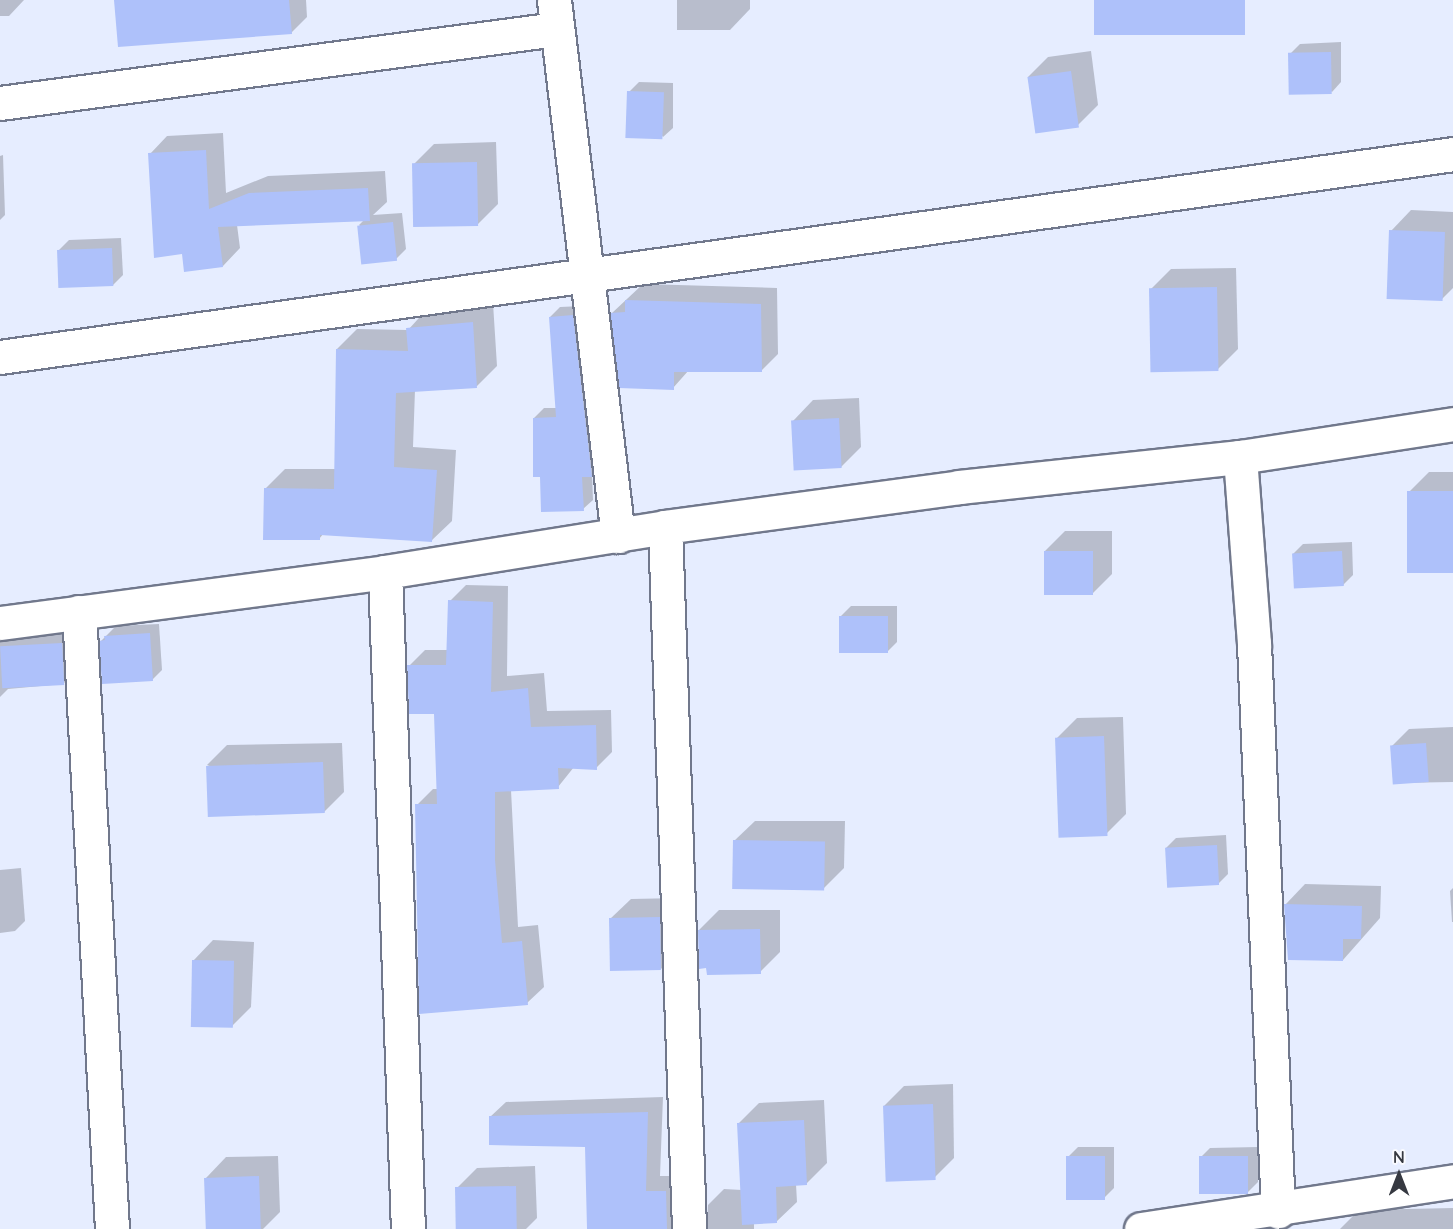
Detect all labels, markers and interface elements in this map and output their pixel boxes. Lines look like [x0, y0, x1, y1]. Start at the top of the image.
north arrow [1369, 1145, 1429, 1205]
text: N [1393, 1147, 1405, 1167]

